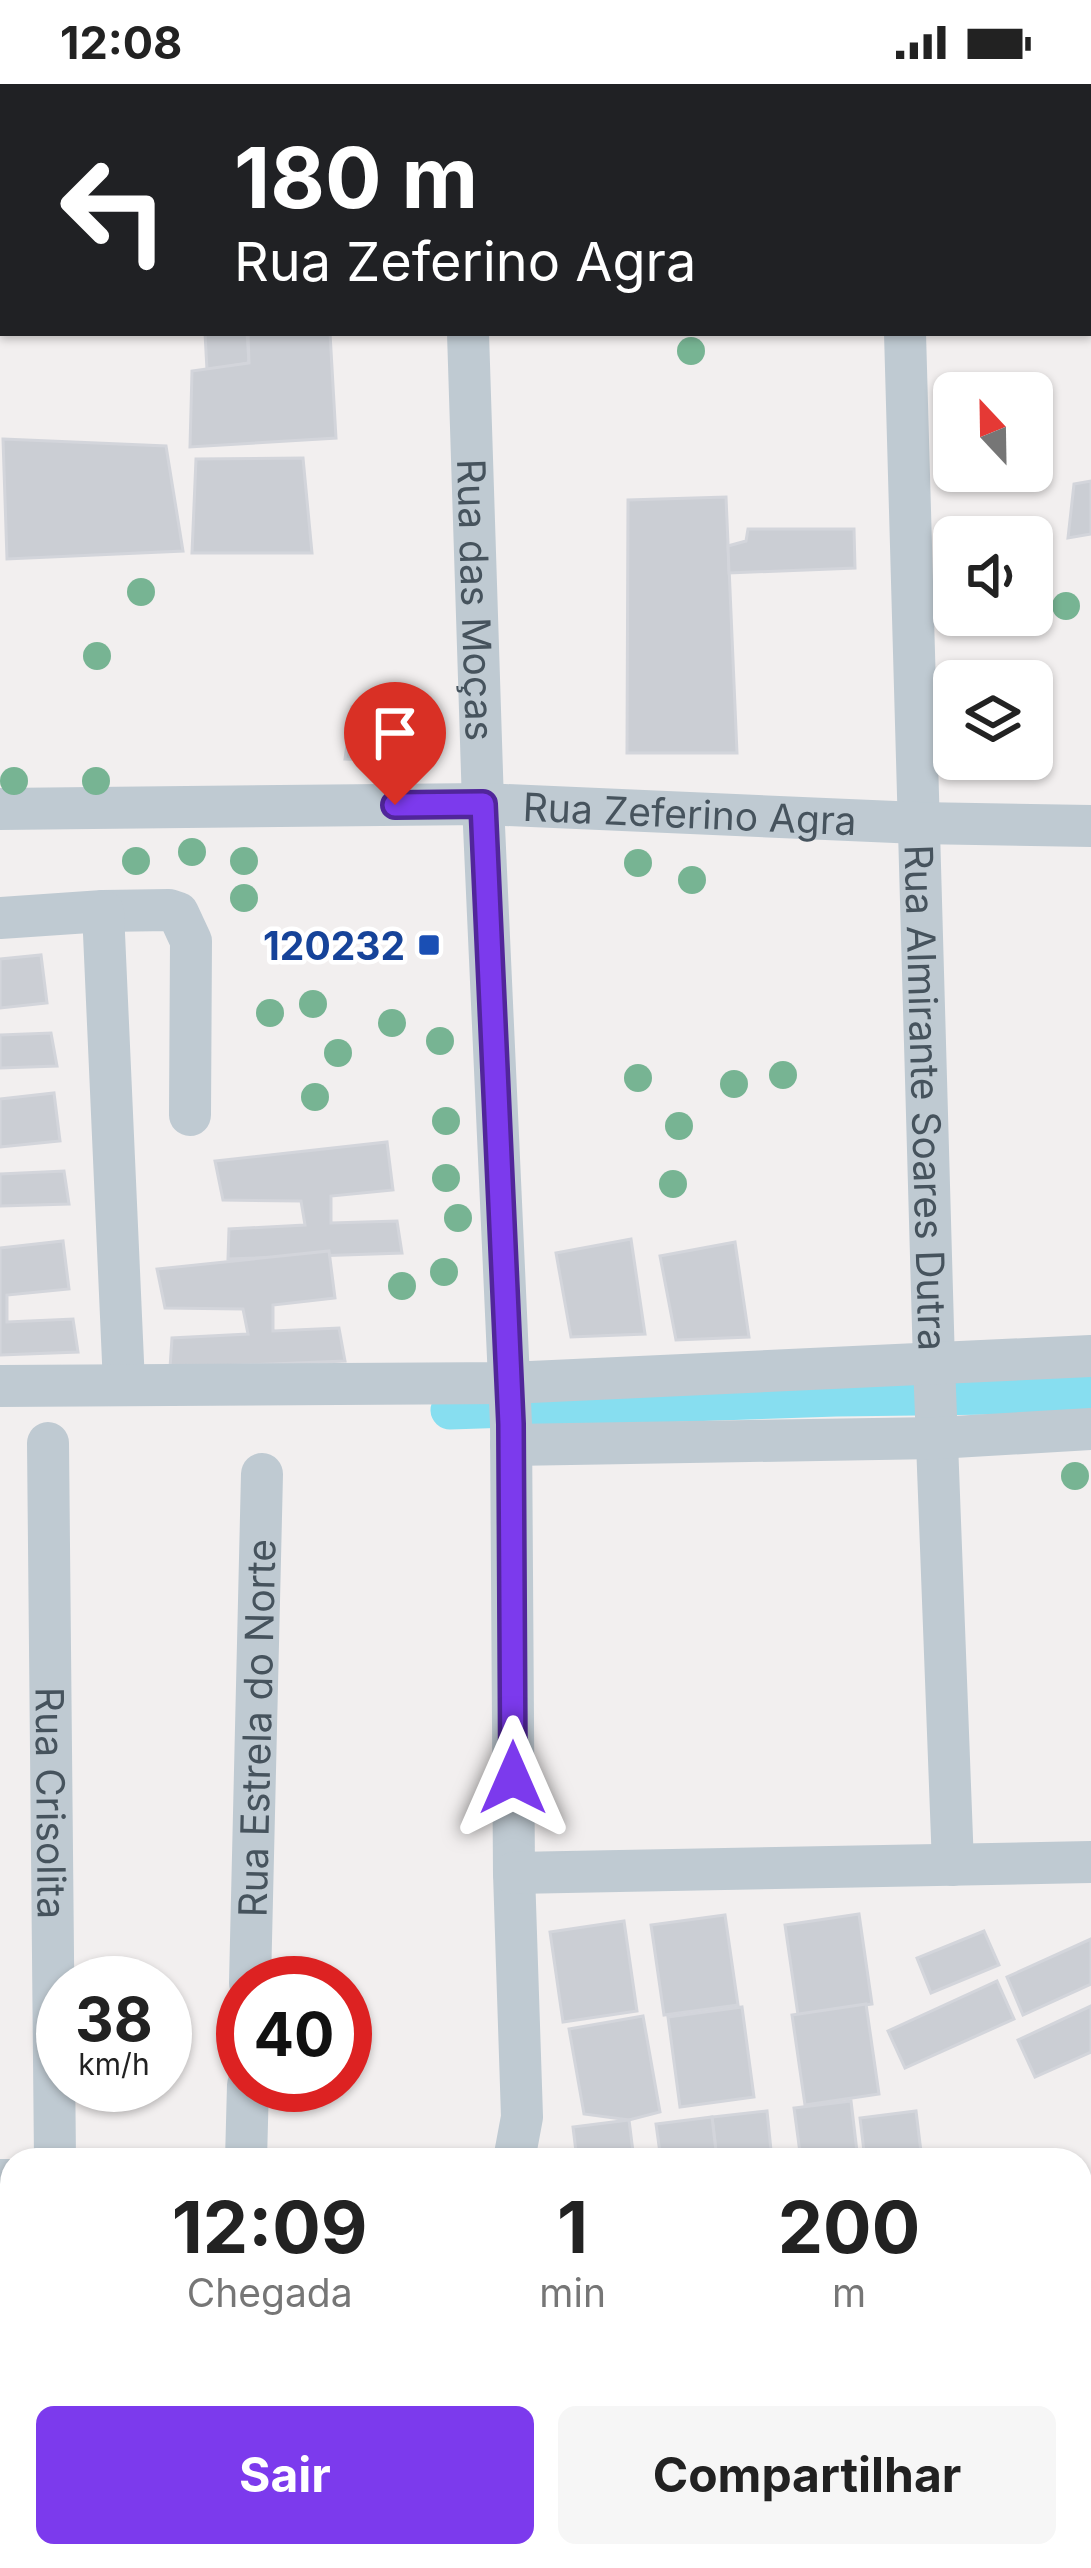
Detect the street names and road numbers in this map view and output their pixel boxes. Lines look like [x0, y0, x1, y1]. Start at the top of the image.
street label: Rua das Moças [449, 458, 504, 742]
street label: Rua Zeferino Agra [522, 782, 858, 844]
street label: Rua Almirante Soares Dutra [896, 844, 957, 1351]
street label: Rua Estrela do Norte [228, 1538, 284, 1918]
street label: Rua Crisolita [27, 1687, 76, 1919]

